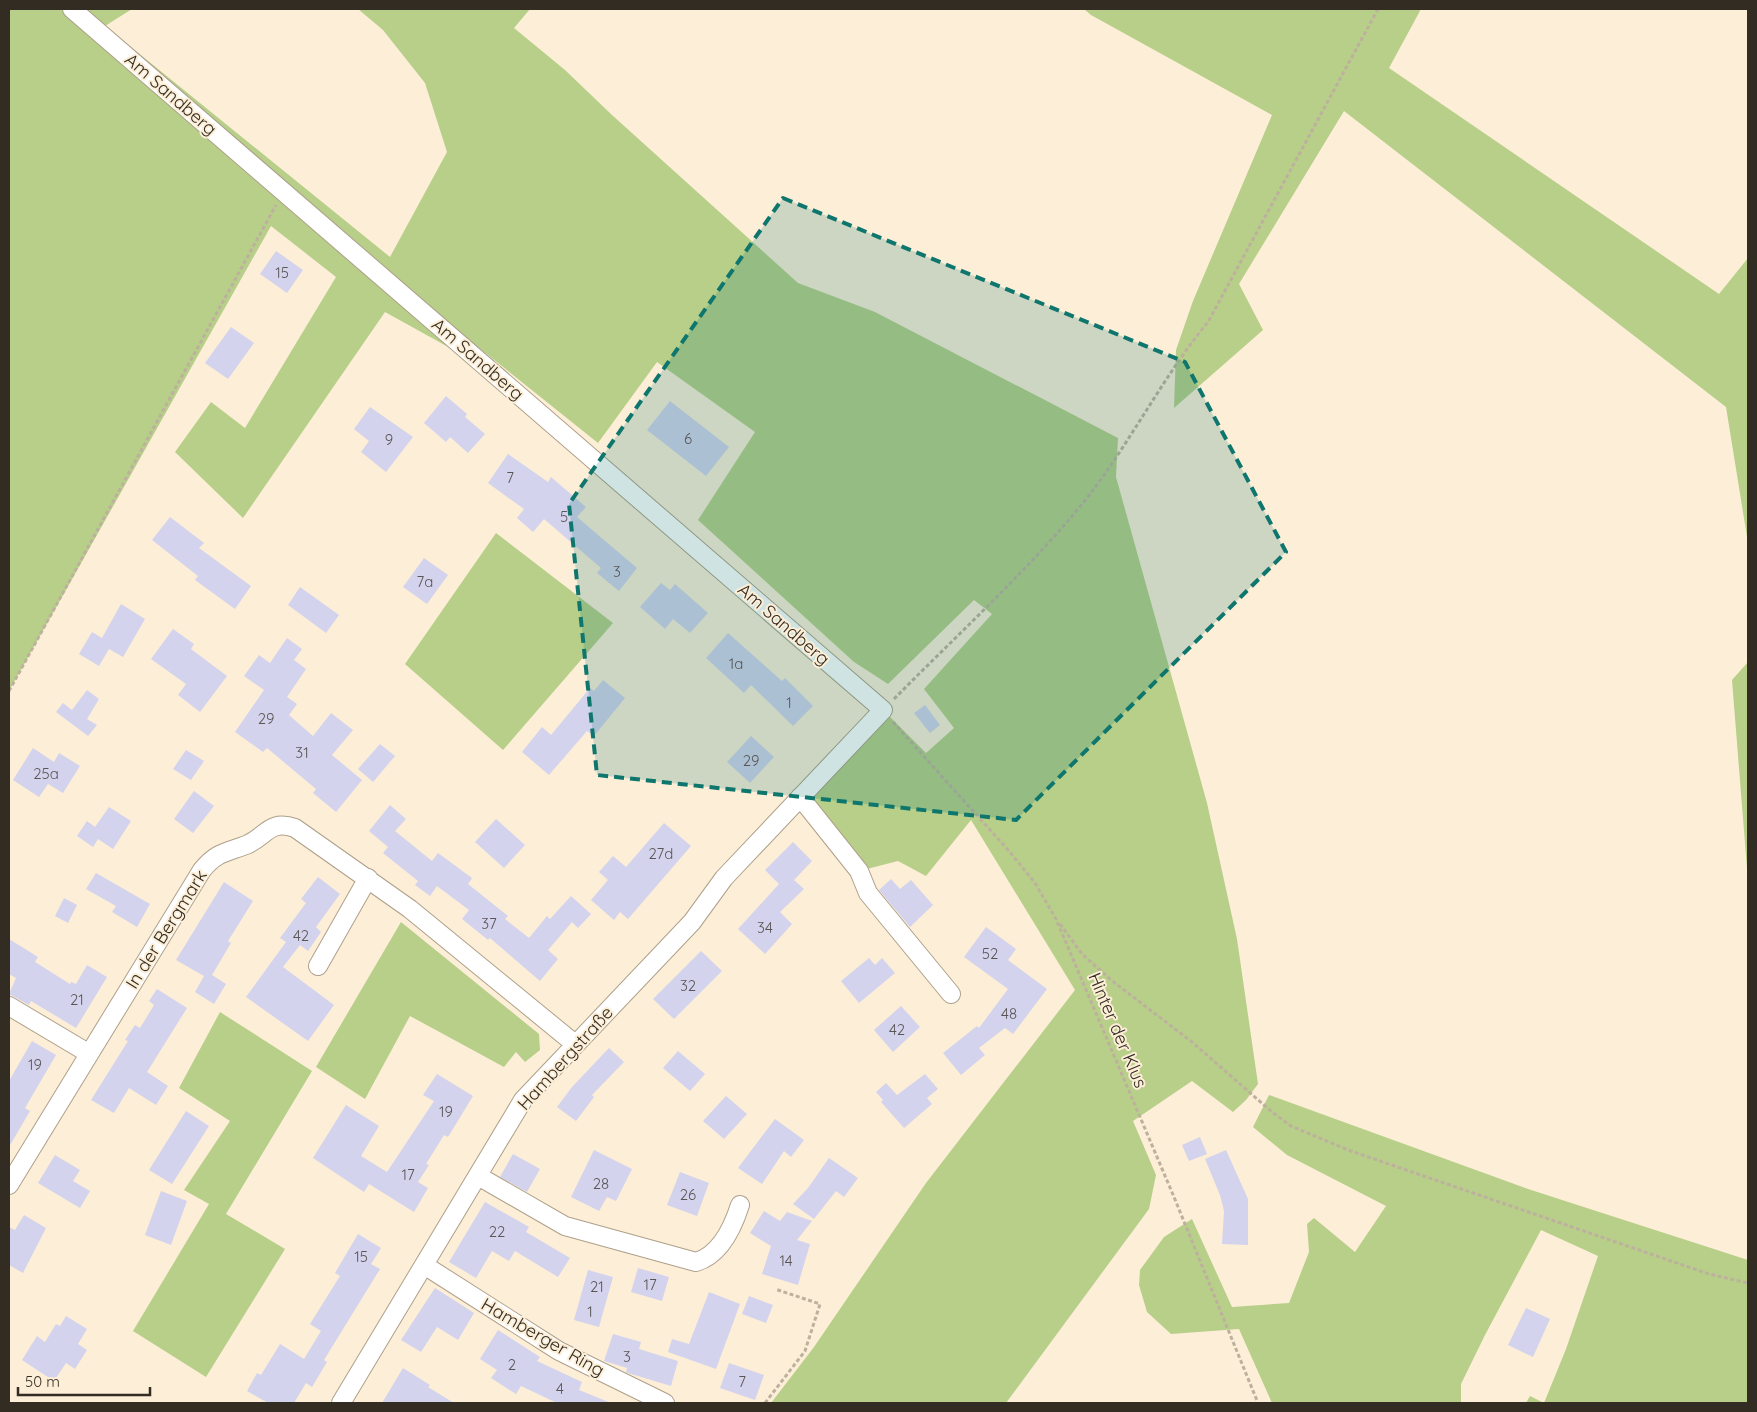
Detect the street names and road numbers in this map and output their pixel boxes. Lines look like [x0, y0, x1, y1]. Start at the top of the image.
street label: Am Sandberg [120, 48, 222, 140]
street label: Am Sandberg [427, 313, 529, 405]
street label: Am Sandberg [733, 578, 835, 670]
street label: In der Bergmark [120, 865, 212, 993]
street label: Hinter der Klus [1083, 969, 1153, 1091]
street label: Hambergstraße [512, 1001, 618, 1115]
street label: Hamberger Ring [477, 1292, 609, 1382]

